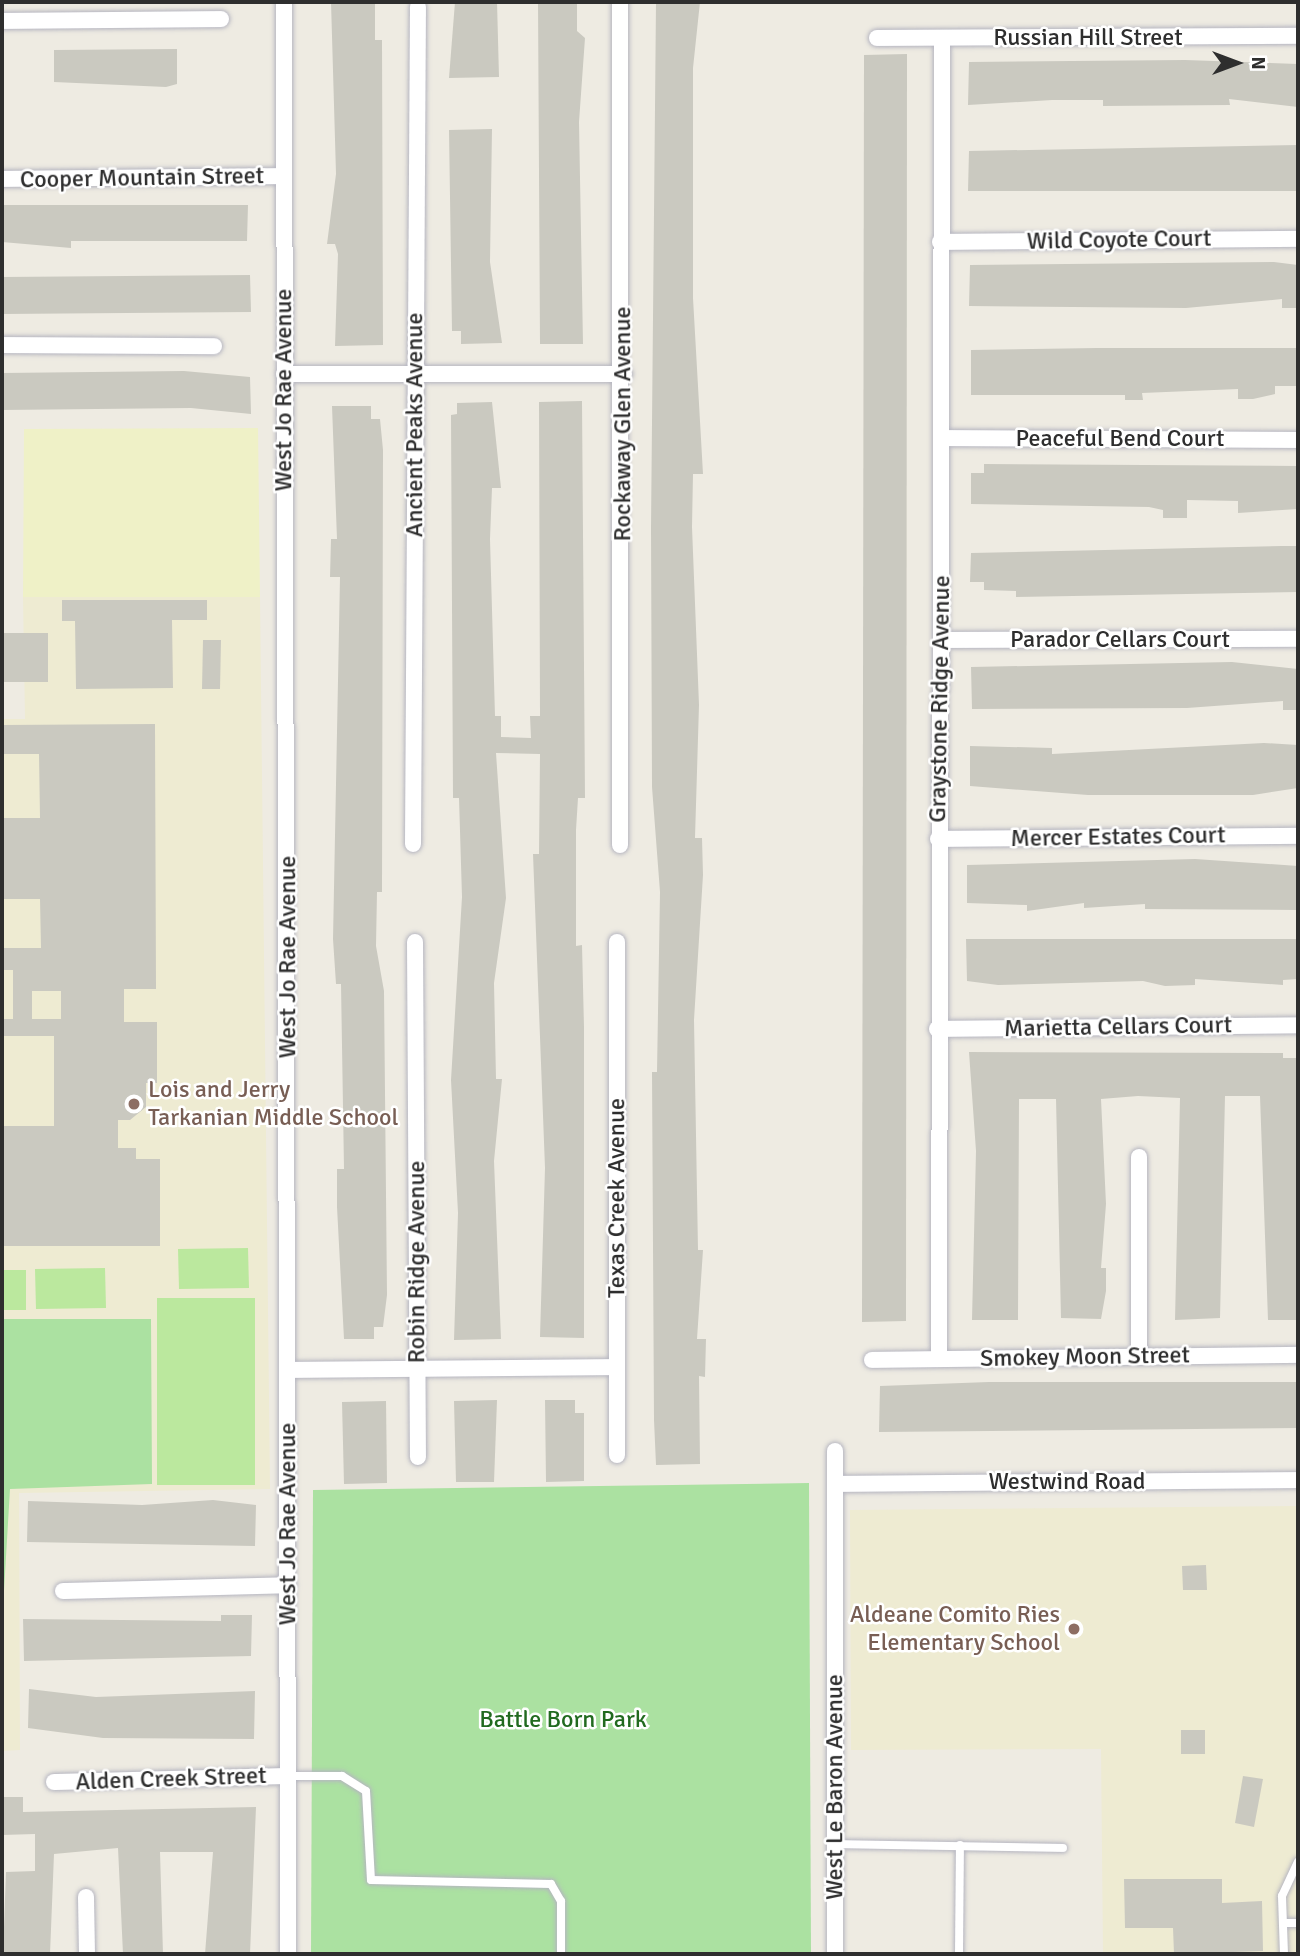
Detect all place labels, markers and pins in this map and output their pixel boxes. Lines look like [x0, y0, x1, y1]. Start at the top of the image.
place label: Lois and Jerry Tarkanian Middle School [148, 1076, 399, 1132]
marker: Lois and Jerry Tarkanian Middle School [126, 1096, 142, 1112]
place label: Aldeane Comito Ries Elementary School [850, 1601, 1060, 1657]
marker: Aldeane Comito Ries Elementary School [1066, 1621, 1082, 1637]

